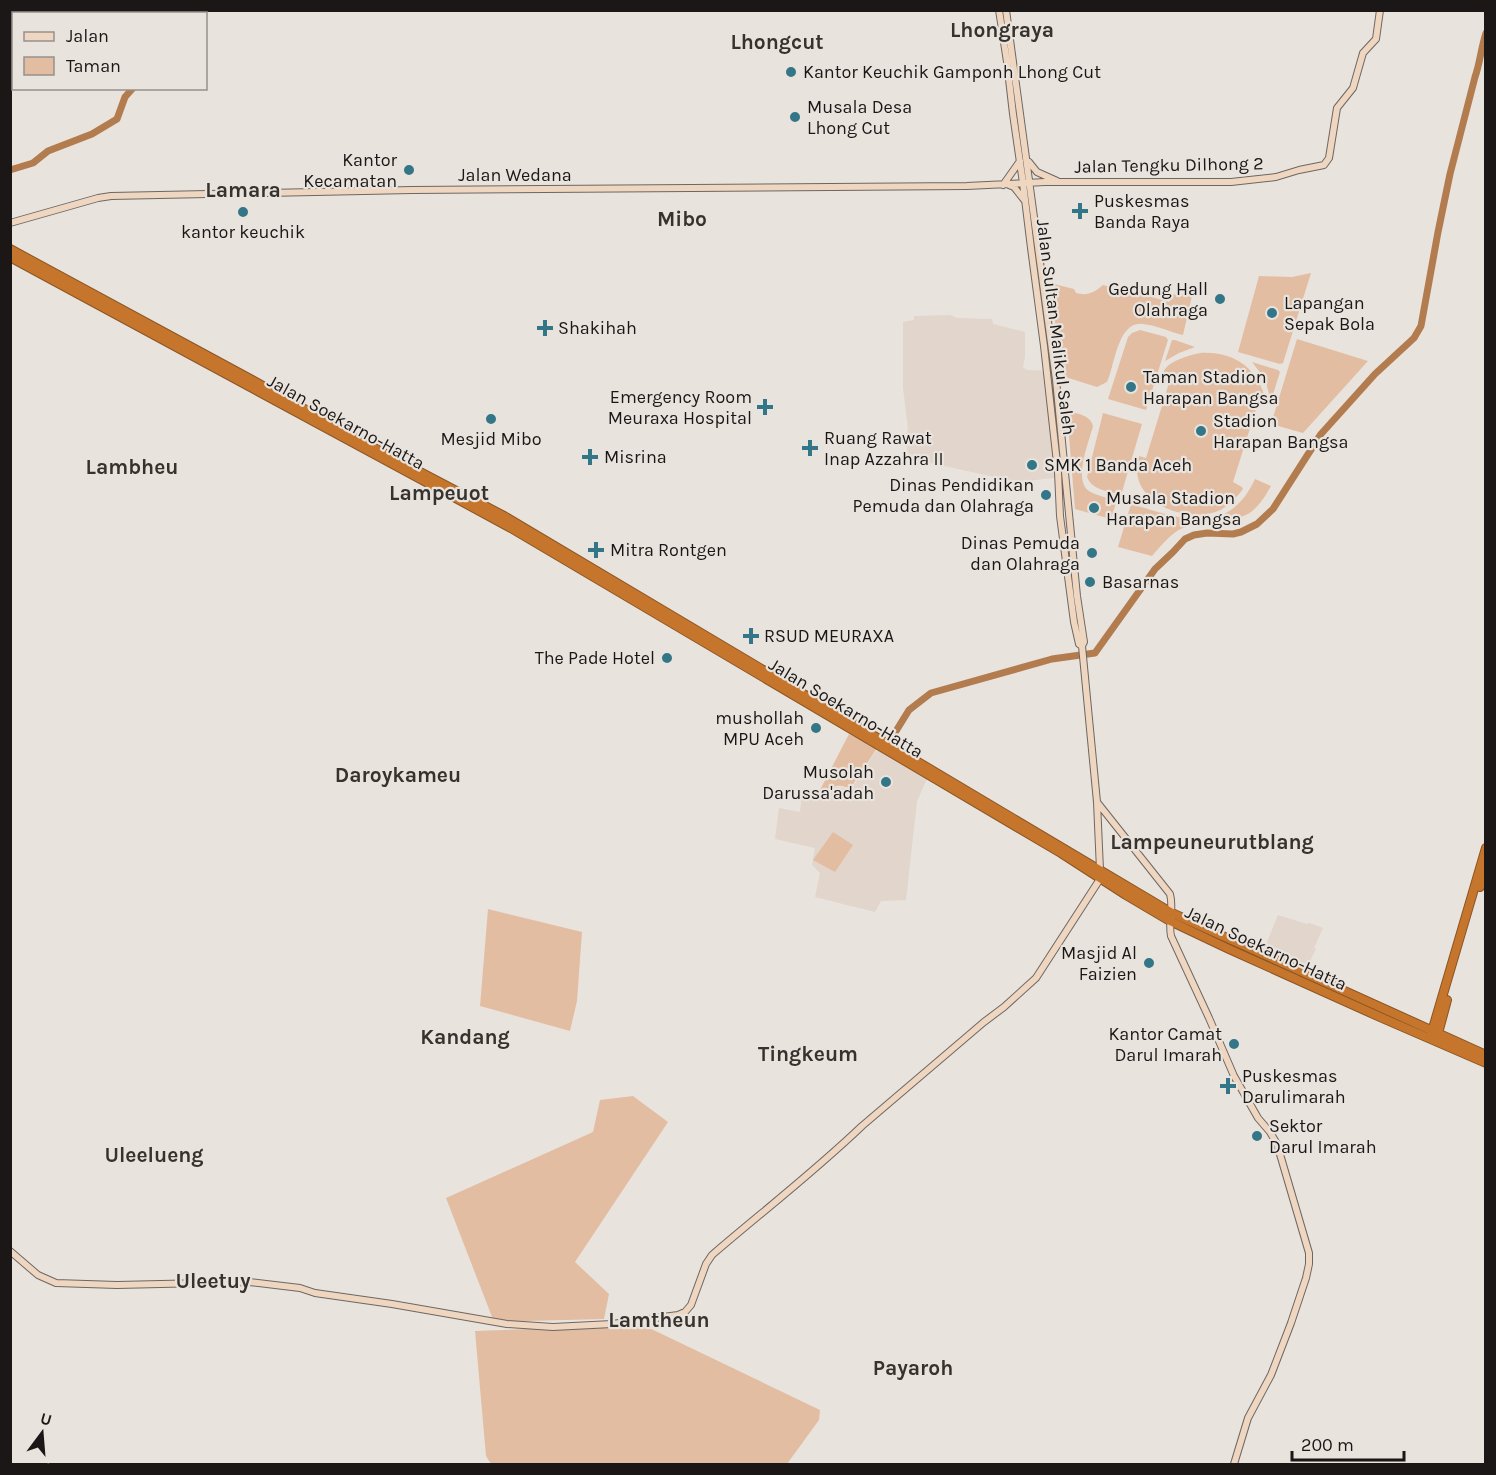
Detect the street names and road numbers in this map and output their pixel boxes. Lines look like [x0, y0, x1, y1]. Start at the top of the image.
street label: Jalan Tengku Dilhong 2 [1074, 152, 1264, 178]
street label: Jalan Wedana [458, 164, 572, 186]
street label: Jalan Sultan Malikul Saleh [1032, 218, 1080, 436]
street label: Jalan Soekarno-Hatta [264, 370, 428, 474]
street label: Jalan Soekarno-Hatta [765, 653, 927, 763]
street label: Jalan Soekarno-Hatta [1182, 901, 1350, 995]

